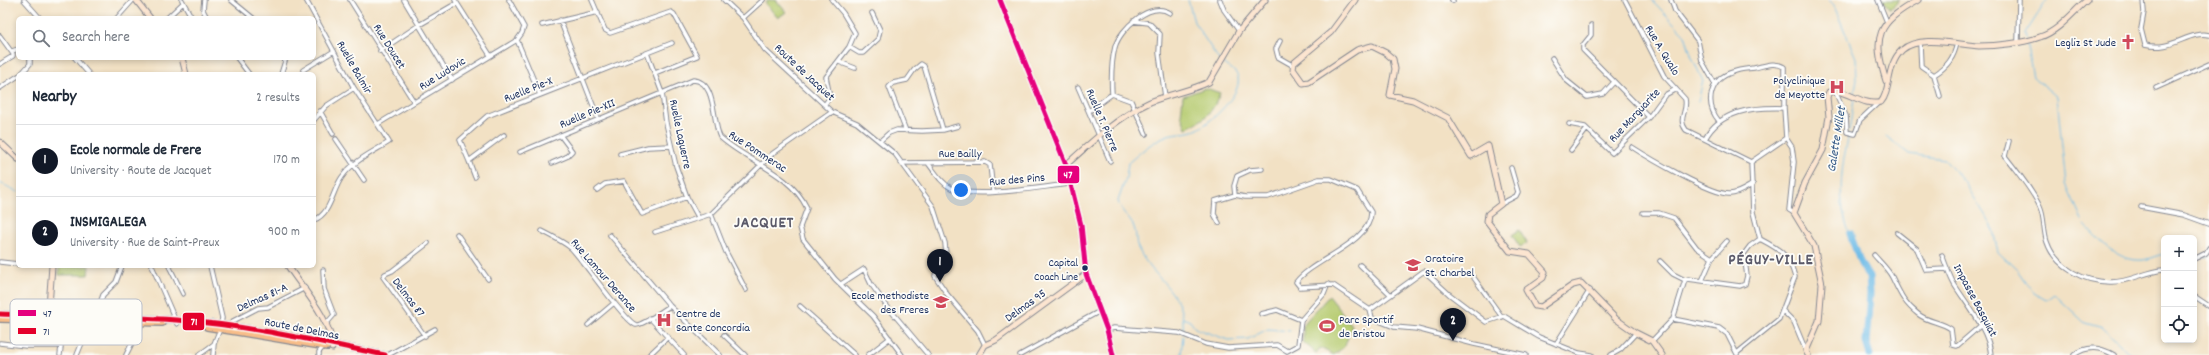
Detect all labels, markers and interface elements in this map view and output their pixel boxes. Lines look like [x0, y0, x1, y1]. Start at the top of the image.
search box [16, 16, 316, 60]
street label: Rue Doucet [368, 21, 410, 73]
street label: Rue A. Qualo [1640, 22, 1684, 79]
icon: search [30, 27, 52, 49]
text: Search here [62, 27, 130, 49]
church icon: Legliz St Jude [2119, 33, 2137, 51]
place label: Legliz St Jude [2055, 35, 2116, 52]
street label: Ruelle Balmir [332, 38, 376, 98]
street label: Route de Jacquet [770, 40, 839, 106]
street label: Rue Ludovic [416, 53, 470, 95]
street label: Ruelle Pie-X [502, 73, 556, 108]
place label: Polyclinique de Meyotte [1773, 73, 1825, 104]
hospital icon: Polyclinique de Meyotte [1828, 78, 1846, 96]
street label: Rue Marguarite [1605, 85, 1665, 147]
text: Nearby [32, 86, 76, 110]
street label: Ruelle T. Pierre [1081, 87, 1122, 155]
text: 2 results [256, 89, 300, 108]
street label: Ruelle Pie-XII [557, 95, 618, 134]
street label: Ruelle Laguerre [664, 98, 695, 171]
water label: Galette Millet [1823, 104, 1852, 174]
street label: Rue Pommerac [725, 127, 790, 178]
text: Ecole normale de Frere [70, 140, 201, 162]
street label: Rue Bailly [938, 146, 983, 163]
text: 1 [44, 151, 46, 170]
text: 170 m [273, 151, 300, 170]
text: University · Route de Jacquet [70, 162, 211, 181]
line badge: 47 [1057, 165, 1080, 184]
text: 47 [1064, 168, 1073, 184]
street label: Rue des Pins [988, 170, 1046, 191]
your location [951, 180, 971, 200]
text: INSMIGALEGA [70, 212, 147, 234]
district label: JACQUET [734, 212, 794, 235]
text: 2 [42, 223, 48, 242]
text: 900 m [268, 223, 300, 242]
text: University · Rue de Saint-Preux [70, 234, 219, 253]
street label: Rue Lamour Derance [566, 235, 640, 317]
map controls [2161, 235, 2197, 343]
button: + [2161, 235, 2197, 271]
pin: 1 [927, 249, 953, 282]
district label: PÉGUY-VILLE [1728, 249, 1814, 272]
place label: Oratoire St. Charbel [1425, 251, 1474, 282]
place label: Capital Coach Line [1034, 256, 1078, 286]
school or university icon: Oratoire St. Charbel [1404, 256, 1422, 274]
street label: Impasse Basquiat [1948, 261, 2001, 341]
marker: Capital Coach Line [1080, 263, 1090, 273]
button: − [2161, 271, 2197, 307]
street label: Delmas 87 [387, 275, 428, 321]
street label: Delmas 81-A [234, 279, 291, 317]
street label: Delmas 95 [1002, 286, 1050, 327]
place label: Ecole methodiste des Freres [851, 288, 929, 319]
school or university icon: Ecole methodiste des Freres [932, 293, 950, 311]
legend [10, 299, 142, 345]
place label: Centre de Sante Concordia [676, 306, 750, 337]
text: 47 [43, 307, 52, 323]
button: locate [2161, 307, 2197, 343]
pin: 2 [1440, 308, 1466, 341]
hospital icon: Centre de Sante Concordia [655, 311, 673, 329]
line badge: 71 [182, 312, 205, 331]
place label: Parc Sportif de Bristou [1339, 312, 1394, 343]
street label: Route de Delmas [263, 314, 341, 345]
text: 71 [191, 315, 197, 331]
sports icon: Parc Sportif de Bristou [1318, 317, 1336, 335]
text: 71 [43, 325, 50, 341]

